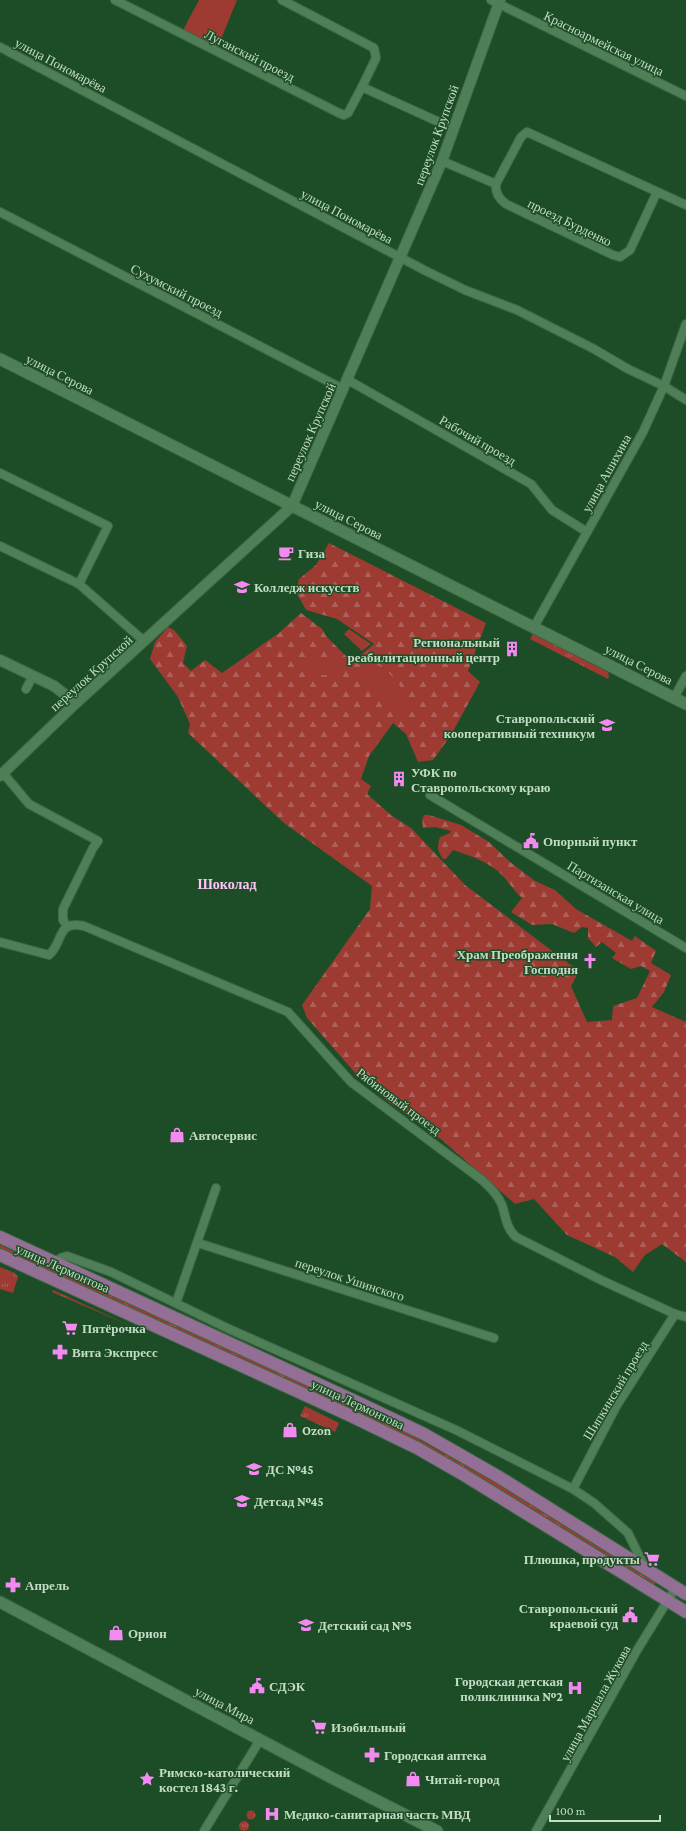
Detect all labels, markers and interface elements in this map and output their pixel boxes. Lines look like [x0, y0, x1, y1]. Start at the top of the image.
street label: Красноармейская улица [541, 8, 666, 79]
street label: Луганский проезд [202, 26, 298, 85]
street label: улица Пономарёва [12, 35, 109, 96]
street label: переулок Крупской [411, 83, 462, 187]
street label: улица Пономарёва [298, 186, 395, 247]
street label: проезд Бурденко [525, 196, 614, 249]
street label: Сухумский проезд [128, 261, 226, 320]
street label: улица Серова [23, 351, 96, 398]
street label: переулок Крупской [282, 381, 339, 484]
street label: Рабочий проезд [437, 412, 519, 469]
street label: улица Ашихина [579, 431, 634, 515]
street label: улица Серова [312, 496, 385, 543]
cafe icon: Гиза [277, 544, 295, 562]
place label: Гиза [298, 546, 325, 561]
school or university icon: Колледж искусств [233, 578, 251, 596]
place label: Колледж искусств [254, 580, 359, 595]
street label: переулок Крупской [47, 632, 136, 714]
place label: Региональный реабилитационный центр [348, 635, 501, 665]
building icon: Региональный реабилитационный центр [503, 640, 521, 658]
street label: улица Серова [602, 641, 675, 688]
place label: Ставропольский кооперативный техникум [444, 711, 595, 741]
school or university icon: Ставропольский кооперативный техникум [598, 716, 616, 734]
place label: УФК по Ставропольскому краю [411, 765, 550, 795]
building icon: УФК по Ставропольскому краю [390, 770, 408, 788]
public building icon: Опорный пункт [522, 832, 540, 850]
place label: Опорный пункт [543, 834, 638, 849]
street label: Партизанская улица [565, 858, 667, 927]
district label: Шоколад [197, 876, 257, 892]
place label: Храм Преображения Господня [457, 947, 578, 977]
church icon: Храм Преображения Господня [581, 952, 599, 970]
street label: Рябиновый проезд [354, 1065, 444, 1138]
shop icon: Автосервис [168, 1126, 186, 1144]
place label: Автосервис [189, 1128, 257, 1143]
street label: улица Лермонтова [14, 1241, 112, 1296]
street label: переулок Ушинского [293, 1255, 406, 1304]
supermarket icon: Пятёрочка [61, 1319, 79, 1337]
place label: Пятёрочка [82, 1321, 146, 1336]
street label: Шипкинский проезд [580, 1338, 651, 1443]
pharmacy icon: Вита Экспресс [51, 1343, 69, 1361]
place label: Вита Экспресс [72, 1345, 158, 1360]
street label: улица Лермонтова [309, 1376, 407, 1433]
shop icon: Ozon [281, 1421, 299, 1439]
place label: Ozon [302, 1423, 332, 1438]
school or university icon: ДС №45 [245, 1460, 263, 1478]
place label: ДС №45 [266, 1462, 314, 1477]
school or university icon: Детсад №45 [233, 1492, 251, 1510]
place label: Детсад №45 [254, 1494, 324, 1509]
supermarket icon: Плюшка, продукты [643, 1550, 661, 1568]
place label: Плюшка, продукты [524, 1552, 640, 1568]
pharmacy icon: Апрель [4, 1576, 22, 1594]
place label: Апрель [25, 1578, 69, 1593]
place label: Ставропольский краевой суд [519, 1601, 618, 1631]
public building icon: Ставропольский краевой суд [621, 1606, 639, 1624]
school or university icon: Детский сад №5 [297, 1616, 315, 1634]
place label: Детский сад №5 [318, 1618, 412, 1633]
shop icon: Орион [107, 1624, 125, 1642]
place label: Орион [128, 1626, 167, 1641]
street label: улица Маршала Жукова [557, 1642, 634, 1764]
place label: Городская детская поликлиника №2 [455, 1674, 563, 1704]
public building icon: СДЭК [248, 1677, 266, 1695]
place label: СДЭК [269, 1679, 306, 1694]
hospital icon: Городская детская поликлиника №2 [566, 1679, 584, 1697]
street label: улица Мира [192, 1683, 257, 1728]
supermarket icon: Изобильный [310, 1718, 328, 1736]
place label: Изобильный [331, 1720, 407, 1735]
pharmacy icon: Городская аптека [363, 1746, 381, 1764]
place label: Городская аптека [384, 1748, 487, 1763]
place label: Римско-католический костел 1843 г. [159, 1765, 291, 1795]
place icon: Римско-католический костел 1843 г. [138, 1770, 156, 1788]
shop icon: Читай-город [404, 1770, 422, 1788]
place label: Читай-город [425, 1772, 500, 1787]
scale bar [550, 1797, 660, 1823]
text: 100 m [556, 1804, 586, 1818]
hospital icon: Медико-санитарная часть МВД [263, 1805, 281, 1823]
place label: Медико-санитарная часть МВД [284, 1807, 471, 1822]

